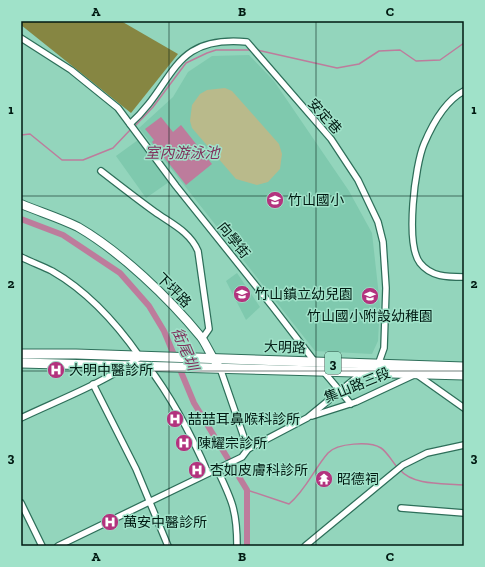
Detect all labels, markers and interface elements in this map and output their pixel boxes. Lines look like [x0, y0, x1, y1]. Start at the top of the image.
text: A [92, 4, 101, 19]
text: B [238, 4, 246, 19]
text: C [386, 4, 394, 19]
street label: 安定巷 [304, 95, 345, 138]
text: 1 [8, 102, 14, 117]
text: 1 [471, 102, 477, 117]
water label: 室內游泳池 [144, 144, 221, 162]
school or university icon: 竹山國小 [265, 190, 285, 210]
place label: 竹山國小 [288, 192, 344, 209]
street label: 向學街 [214, 219, 253, 262]
street label: 下坪路 [153, 269, 195, 311]
text: 2 [8, 276, 15, 291]
text: 2 [471, 276, 478, 291]
school or university icon: 竹山鎮立幼兒園 [232, 284, 252, 304]
place label: 竹山鎮立幼兒園 [255, 286, 353, 303]
school or university icon: 竹山國小附設幼稚園 [360, 286, 380, 306]
place label: 竹山國小附設幼稚園 [307, 308, 433, 325]
water label: 街尾圳 [168, 325, 203, 375]
street label: 大明路 [264, 338, 306, 357]
road number: 3 [325, 352, 341, 374]
hospital icon: 大明中醫診所 [46, 360, 66, 380]
place label: 大明中醫診所 [69, 362, 153, 379]
street label: 集山路三段 [322, 364, 393, 406]
hospital icon: 喆喆耳鼻喉科診所 [165, 409, 185, 429]
place label: 喆喆耳鼻喉科診所 [188, 411, 300, 428]
hospital icon: 陳耀宗診所 [174, 433, 194, 453]
place label: 陳耀宗診所 [197, 435, 267, 452]
text: 3 [8, 450, 15, 465]
text: 3 [471, 450, 478, 465]
hospital icon: 杏如皮膚科診所 [187, 460, 207, 480]
place label: 杏如皮膚科診所 [210, 462, 308, 479]
temple icon: 昭德祠 [314, 469, 334, 489]
place label: 昭德祠 [337, 471, 379, 488]
hospital icon: 萬安中醫診所 [100, 512, 120, 532]
place label: 萬安中醫診所 [123, 514, 207, 531]
text: A [92, 549, 101, 564]
text: B [238, 549, 246, 564]
text: C [386, 549, 394, 564]

